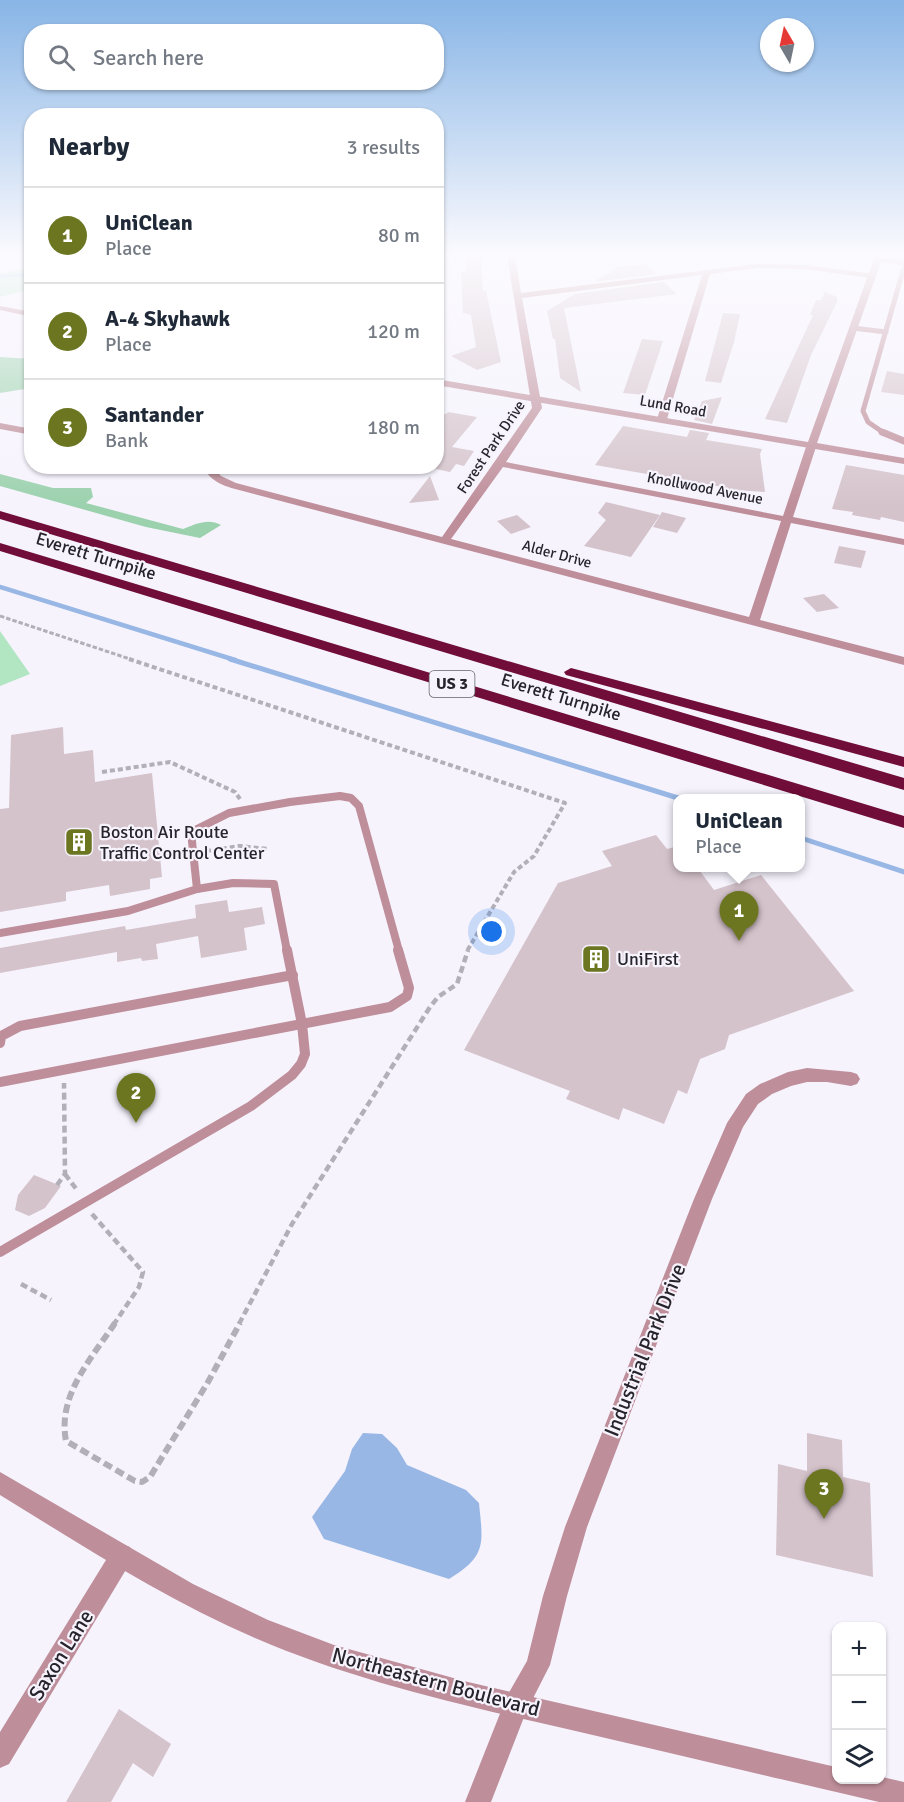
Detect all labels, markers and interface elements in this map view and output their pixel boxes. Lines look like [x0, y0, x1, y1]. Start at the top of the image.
north arrow [760, 18, 814, 72]
search box [24, 24, 444, 90]
icon: search [45, 41, 78, 74]
text: Search here [93, 44, 204, 71]
text: Nearby [48, 131, 129, 163]
text: 3 results [347, 135, 420, 160]
text: UniClean [105, 209, 193, 236]
text: 1 [62, 223, 73, 248]
text: 80 m [378, 223, 420, 248]
text: Place [105, 236, 152, 261]
text: A-4 Skyhawk [105, 305, 230, 332]
text: 2 [62, 319, 73, 344]
text: 120 m [367, 319, 420, 344]
text: Place [105, 332, 152, 357]
street label: Lund Road [638, 391, 708, 421]
street label: Forest Park Drive [453, 397, 529, 497]
text: Santander [105, 401, 204, 428]
text: 3 [62, 415, 73, 440]
text: 180 m [367, 415, 420, 440]
text: Bank [105, 428, 148, 453]
street label: Knollwood Avenue [645, 468, 765, 508]
street label: Everett Turnpike [33, 527, 159, 585]
street label: Alder Drive [520, 536, 594, 572]
street label: Everett Turnpike [498, 668, 624, 726]
road number: US 3 [430, 671, 474, 697]
popup [673, 794, 805, 872]
text: UniClean [695, 807, 783, 834]
place label: Boston Air Route Traffic Control Center [100, 821, 265, 864]
building icon: Boston Air Route Traffic Control Center [63, 826, 95, 858]
text: Place [695, 834, 742, 859]
pin: 1 [720, 892, 758, 941]
your location [477, 917, 506, 946]
building icon: UniFirst [580, 943, 612, 975]
place label: UniFirst [617, 948, 679, 970]
pin: 2 [116, 1074, 156, 1123]
street label: Industrial Park Drive [598, 1260, 692, 1440]
pin: 3 [804, 1470, 844, 1519]
street label: Saxon Lane [23, 1605, 99, 1705]
map controls [832, 1622, 886, 1784]
button: + [832, 1622, 886, 1676]
street label: Northeastern Boulevard [329, 1642, 543, 1722]
button: − [832, 1676, 886, 1730]
button: layers [832, 1730, 886, 1784]

